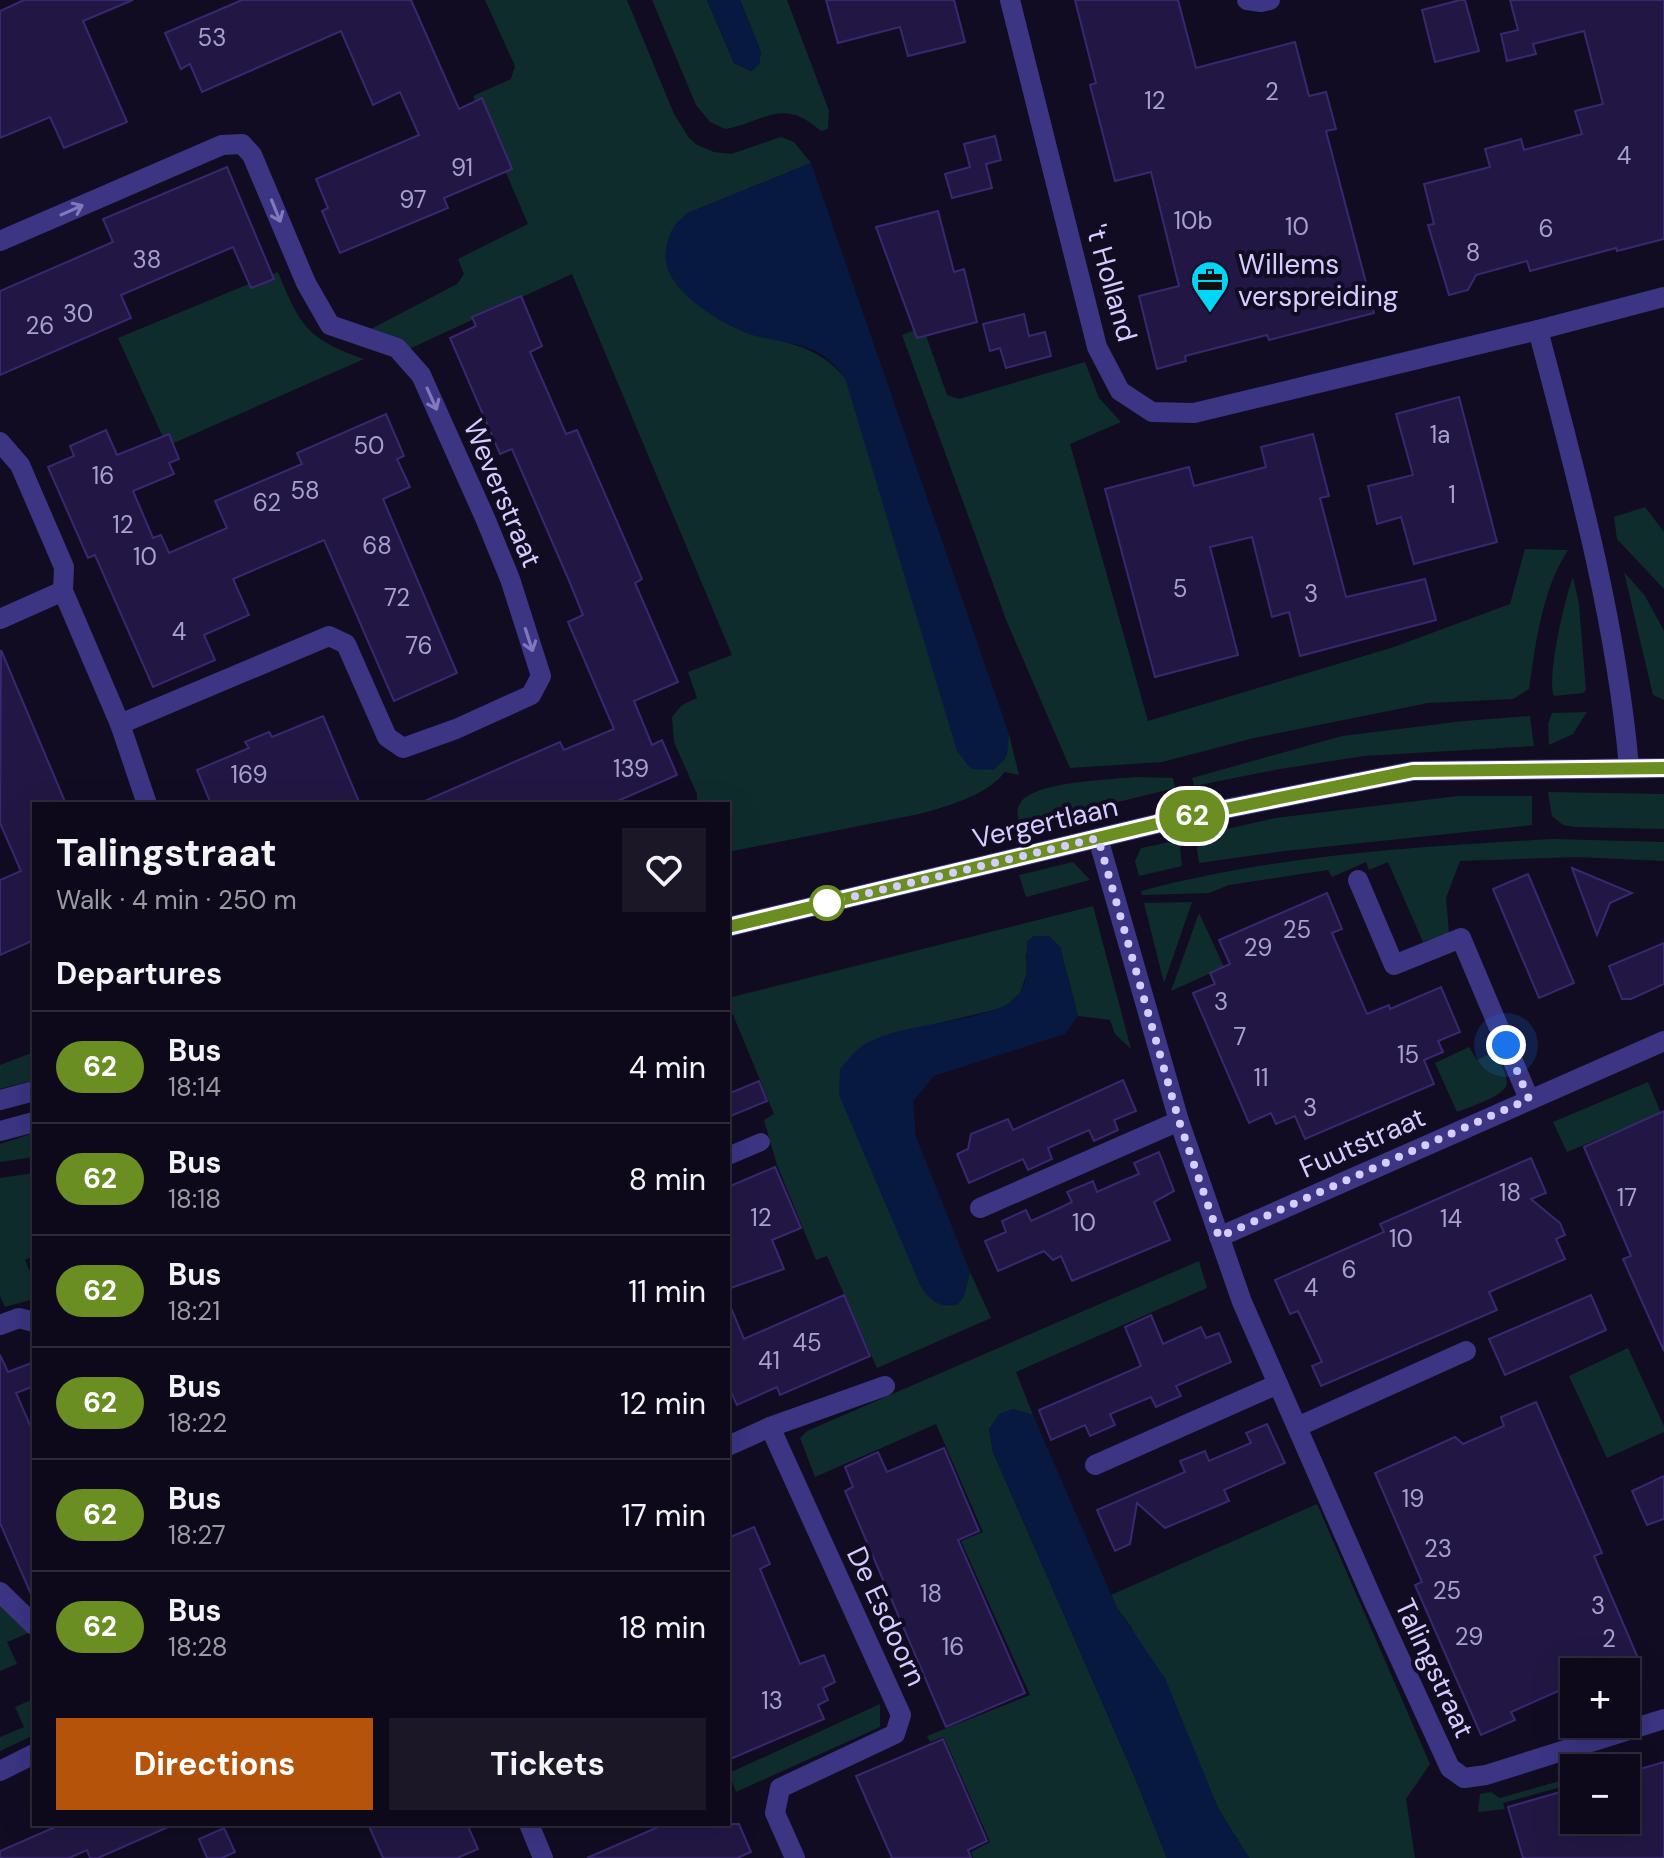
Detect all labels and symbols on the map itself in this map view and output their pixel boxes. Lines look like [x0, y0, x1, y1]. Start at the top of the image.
house number: 53 [198, 22, 226, 53]
house number: 2 [1265, 76, 1279, 107]
house number: 12 [1144, 85, 1166, 116]
house number: 4 [1617, 140, 1631, 171]
house number: 91 [451, 152, 473, 183]
house number: 97 [399, 184, 427, 215]
one-way arrow [269, 198, 284, 223]
one-way arrow [59, 202, 83, 217]
house number: 10b [1174, 205, 1212, 236]
house number: 10 [1285, 211, 1309, 242]
house number: 6 [1538, 213, 1554, 244]
street label: 't Holland [1077, 220, 1146, 346]
house number: 8 [1466, 237, 1480, 268]
house number: 38 [133, 244, 161, 275]
place label: Willems verspreiding [1238, 246, 1398, 315]
office icon: Willems verspreiding [1189, 259, 1231, 314]
house number: 30 [63, 298, 93, 329]
house number: 26 [26, 310, 54, 341]
one-way arrow [426, 386, 441, 411]
street label: Weverstraat [455, 414, 550, 573]
house number: 1a [1430, 419, 1450, 450]
house number: 50 [353, 430, 385, 461]
house number: 16 [92, 460, 114, 491]
house number: 58 [290, 475, 320, 506]
house number: 1 [1448, 479, 1456, 510]
house number: 62 [253, 487, 281, 518]
house number: 12 [112, 509, 134, 540]
house number: 68 [362, 530, 392, 561]
house number: 10 [133, 541, 157, 572]
house number: 5 [1173, 573, 1187, 604]
house number: 3 [1304, 578, 1318, 609]
house number: 72 [384, 582, 410, 613]
house number: 4 [172, 616, 186, 647]
one-way arrow [523, 627, 538, 652]
house number: 76 [405, 630, 433, 661]
house number: 139 [613, 753, 649, 784]
house number: 169 [230, 759, 268, 790]
street label: Vergertlaan [969, 788, 1121, 857]
line badge: 62 [1156, 790, 1228, 842]
unlabelled marker [810, 886, 844, 920]
house number: 25 [1283, 914, 1311, 945]
house number: 29 [1244, 932, 1272, 963]
house number: 3 [1214, 986, 1228, 1017]
house number: 7 [1234, 1021, 1246, 1052]
your location [1486, 1025, 1526, 1065]
house number: 15 [1397, 1039, 1419, 1070]
house number: 11 [1254, 1062, 1268, 1093]
house number: 3 [1303, 1092, 1317, 1123]
street label: Fuutstraat [1294, 1098, 1431, 1187]
house number: 18 [1499, 1177, 1521, 1208]
house number: 17 [1617, 1182, 1637, 1213]
house number: 12 [750, 1202, 772, 1233]
house number: 14 [1440, 1203, 1462, 1234]
house number: 10 [1072, 1207, 1096, 1238]
house number: 10 [1389, 1223, 1413, 1254]
house number: 6 [1341, 1254, 1357, 1285]
house number: 4 [1304, 1272, 1318, 1303]
house number: 45 [792, 1327, 822, 1358]
house number: 41 [758, 1345, 780, 1376]
house number: 19 [1402, 1483, 1424, 1514]
house number: 23 [1424, 1533, 1452, 1564]
street label: De Esdoorn [838, 1541, 935, 1692]
house number: 25 [1433, 1575, 1461, 1606]
house number: 18 [920, 1578, 942, 1609]
house number: 3 [1591, 1590, 1605, 1621]
street label: Talingstraat [1386, 1593, 1483, 1744]
house number: 29 [1455, 1621, 1483, 1652]
house number: 2 [1602, 1623, 1616, 1654]
house number: 16 [942, 1631, 964, 1662]
house number: 13 [761, 1685, 783, 1716]

